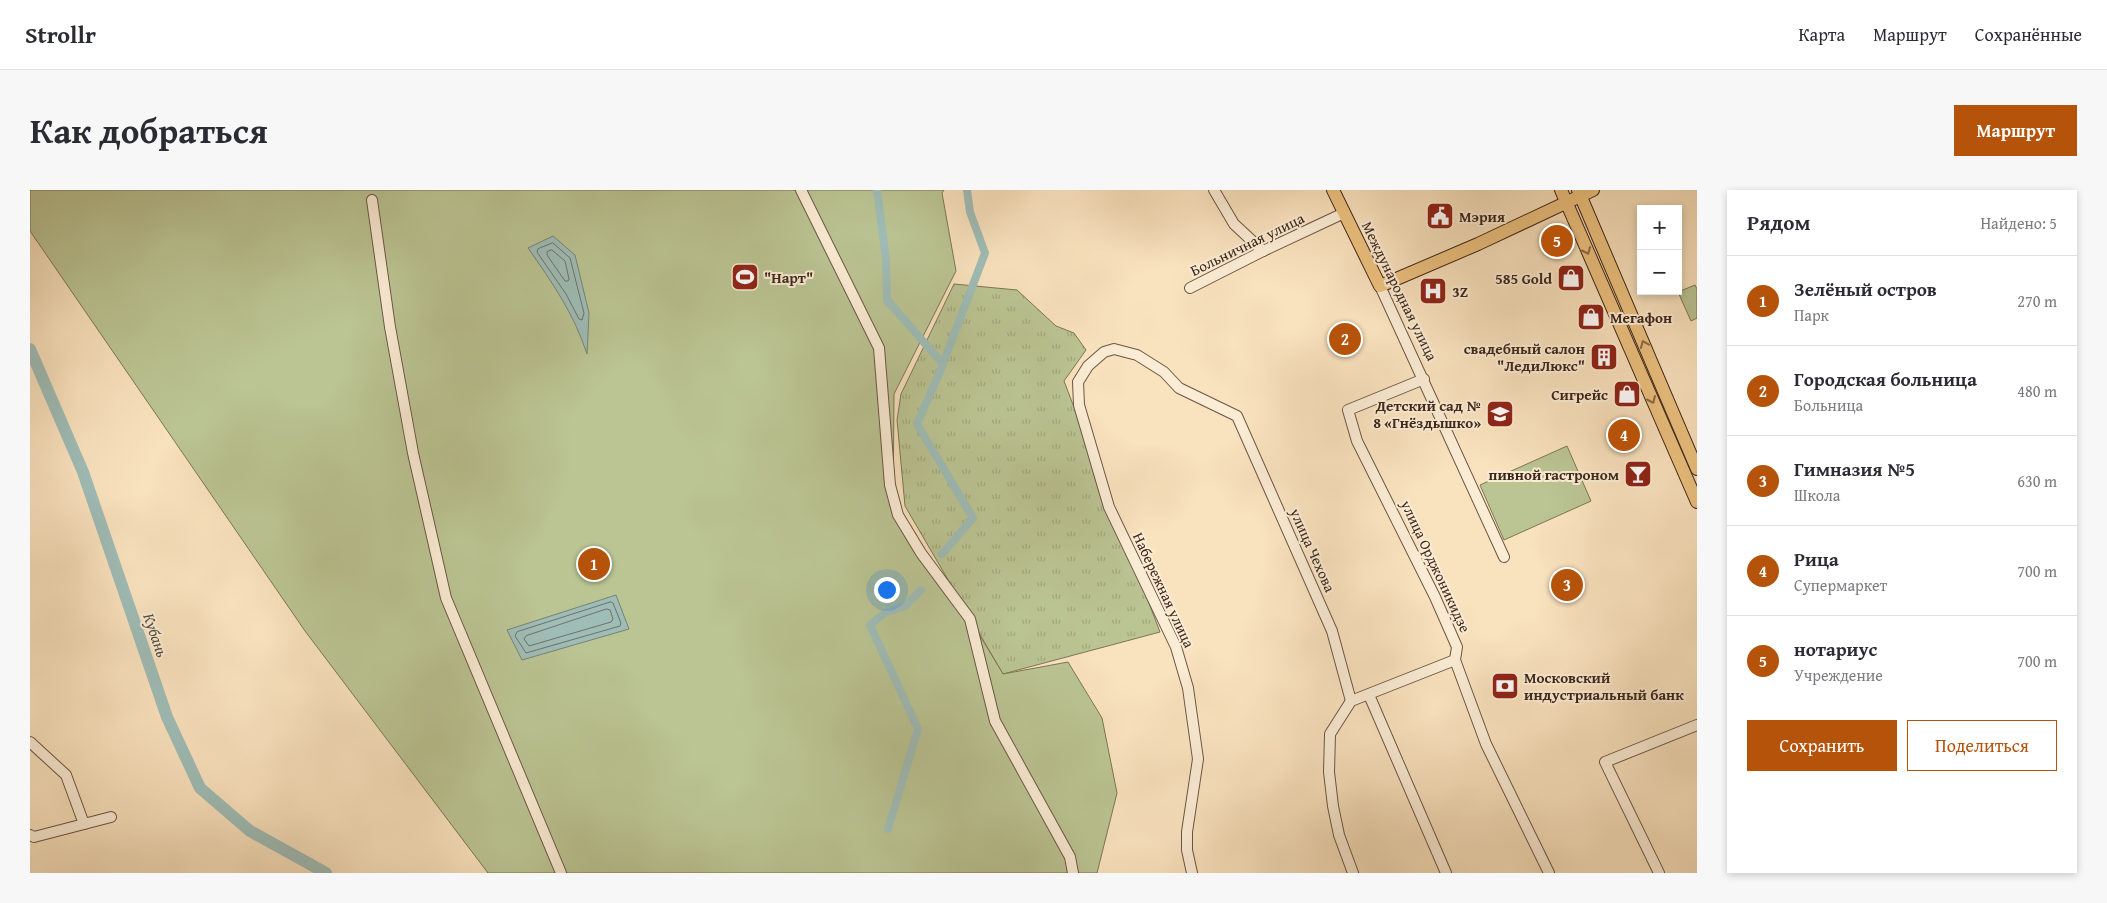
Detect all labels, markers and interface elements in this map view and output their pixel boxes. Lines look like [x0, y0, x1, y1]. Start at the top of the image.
text: Strollr [25, 17, 96, 52]
text: Карта [1799, 21, 1845, 48]
text: Маршрут [1873, 21, 1947, 48]
text: Сохранённые [1975, 21, 2082, 48]
text: Как добраться [30, 105, 268, 156]
button: Маршрут [1954, 105, 2077, 156]
public building icon: Мэрия [1425, 201, 1455, 231]
map controls [1637, 205, 1682, 295]
button: + [1637, 205, 1682, 250]
place label: Мэрия [1459, 206, 1505, 227]
street label: Больничная улица [1187, 207, 1308, 281]
text: Рядом [1747, 207, 1810, 238]
text: Найдено: 5 [1980, 211, 2057, 235]
street label: Международная улица [1357, 218, 1443, 365]
pin: 5 [1541, 222, 1573, 260]
one-way arrow [1581, 246, 1592, 255]
button: − [1637, 250, 1682, 295]
sports icon: "Нарт" [730, 262, 760, 292]
shop icon: 585 Gold [1556, 263, 1586, 293]
place label: "Нарт" [764, 267, 813, 288]
place label: 585 Gold [1495, 268, 1552, 289]
text: Зелёный остров [1794, 275, 1937, 303]
hospital icon: 3Z [1418, 276, 1448, 306]
place label: 3Z [1452, 281, 1468, 302]
text: 1 [1759, 289, 1767, 313]
text: 270 m [2017, 289, 2057, 313]
shop icon: Мегафон [1576, 302, 1606, 332]
text: Парк [1794, 303, 1829, 327]
place label: Мегафон [1610, 307, 1672, 328]
pin: 2 [1329, 320, 1361, 358]
place label: свадебный салон "ЛедиЛюкс" [1464, 338, 1585, 376]
one-way arrow [1639, 340, 1649, 348]
building icon: свадебный салон "ЛедиЛюкс" [1589, 342, 1619, 372]
text: Городская больница [1794, 365, 1977, 393]
shop icon: Сигрейс [1612, 379, 1642, 409]
text: 2 [1759, 379, 1767, 403]
text: 480 m [2017, 379, 2057, 403]
place label: Сигрейс [1551, 384, 1608, 405]
text: Больница [1794, 393, 1863, 417]
place label: Детский сад № 8 «Гнёздышко» [1373, 395, 1481, 433]
one-way arrow [1645, 395, 1656, 404]
school or university icon: Детский сад № 8 «Гнёздышко» [1485, 399, 1515, 429]
pin: 4 [1608, 416, 1640, 454]
text: Гимназия №5 [1794, 455, 1915, 483]
bar icon: пивной гастроном [1623, 459, 1653, 489]
place label: пивной гастроном [1489, 464, 1619, 485]
text: 3 [1759, 469, 1767, 493]
text: 630 m [2017, 469, 2057, 493]
text: Школа [1794, 483, 1840, 507]
street label: улица Орджоникидзе [1396, 495, 1476, 636]
street label: улица Чехова [1285, 504, 1341, 596]
street label: Набережная улица [1128, 529, 1200, 652]
pin: 1 [578, 545, 610, 583]
text: Рица [1794, 545, 1839, 573]
text: 4 [1759, 559, 1767, 583]
text: 700 m [2017, 559, 2057, 583]
pin: 3 [1551, 566, 1583, 604]
text: Супермаркет [1794, 573, 1887, 597]
your location [874, 577, 900, 603]
water label: Кубань [137, 610, 175, 661]
text: нотариус [1794, 635, 1877, 663]
text: 5 [1759, 649, 1767, 673]
text: 700 m [2017, 649, 2057, 673]
text: Учреждение [1794, 663, 1883, 687]
place label: Московский индустриальный банк [1524, 667, 1684, 705]
bank icon: Московский индустриальный банк [1490, 671, 1520, 701]
button: Сохранить [1747, 720, 1897, 771]
button: Поделиться [1907, 720, 2057, 771]

